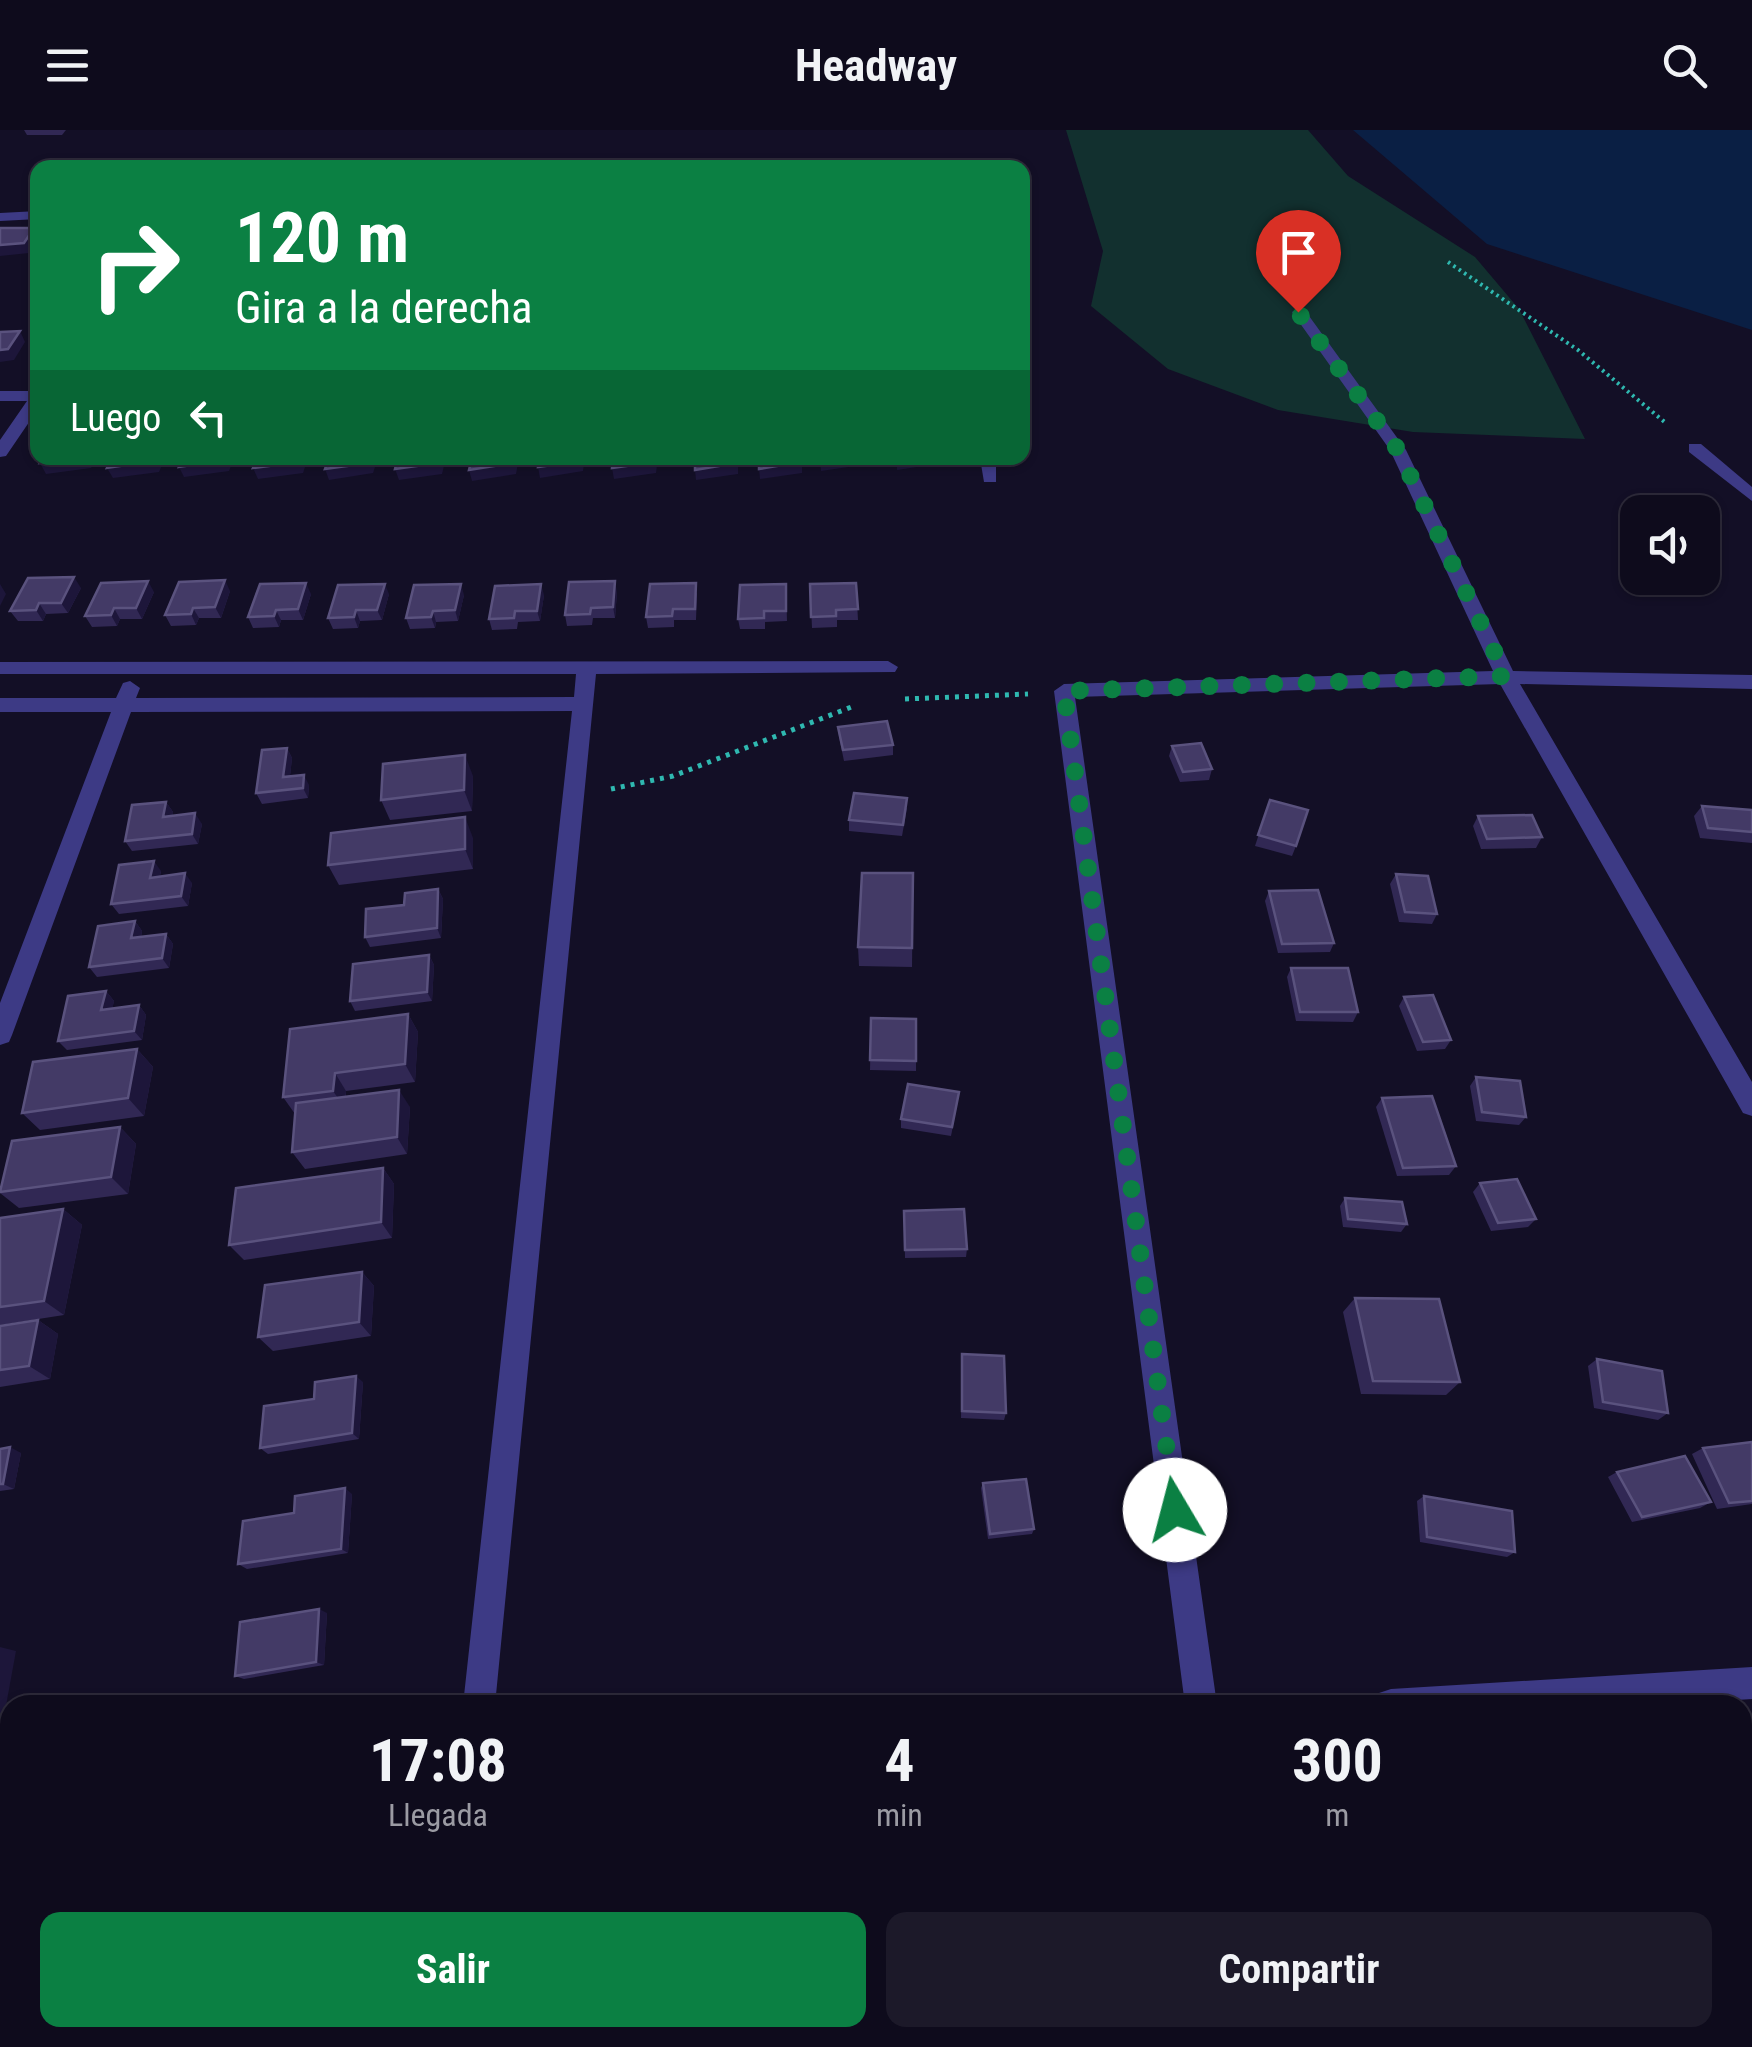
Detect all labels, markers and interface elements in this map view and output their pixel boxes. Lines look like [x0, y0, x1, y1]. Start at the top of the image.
icon: menu [40, 38, 95, 93]
icon: search [1657, 38, 1712, 93]
text: Headway [795, 39, 957, 92]
text: 120 m [235, 197, 409, 279]
icon: right [70, 200, 200, 330]
pin [1256, 210, 1341, 313]
icon: arrive [1271, 225, 1326, 280]
text: Gira a la derecha [235, 281, 533, 334]
icon: left [181, 390, 236, 445]
text: Luego [70, 396, 161, 440]
map controls [1620, 495, 1720, 595]
button: sound [1620, 495, 1720, 595]
position arrow [1123, 1458, 1227, 1562]
text: 17:08 [369, 1725, 507, 1796]
text: 4 [884, 1725, 915, 1796]
text: 300 [1292, 1725, 1383, 1796]
text: Llegada [388, 1796, 488, 1834]
text: min [876, 1796, 923, 1834]
text: m [1325, 1796, 1349, 1834]
button: Salir [40, 1912, 866, 2027]
button: Compartir [886, 1912, 1712, 2027]

